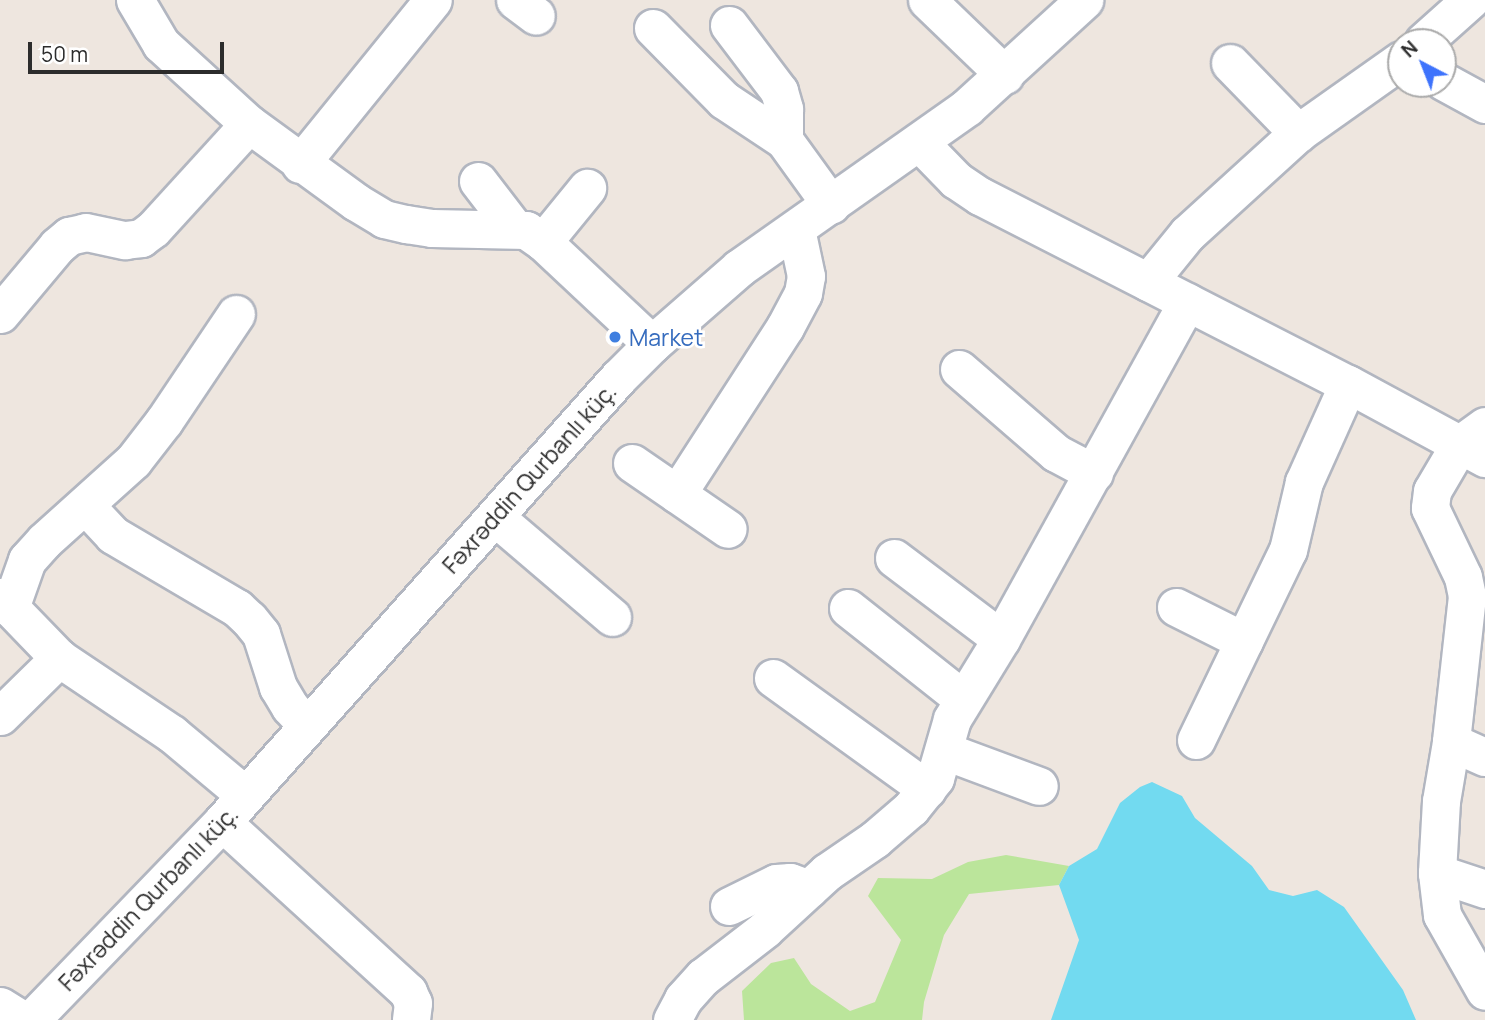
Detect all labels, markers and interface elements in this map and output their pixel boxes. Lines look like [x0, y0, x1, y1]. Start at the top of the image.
scale bar [32, 28, 228, 72]
north arrow [1387, 28, 1457, 98]
text: N [1396, 35, 1423, 63]
text: 50 m [41, 40, 88, 68]
place label: Market [629, 323, 703, 351]
marker: Market [607, 329, 623, 345]
street label: Fəxrəddin Qurbanlı küç. [436, 377, 622, 579]
street label: Fəxrəddin Qurbanlı küç. [53, 800, 243, 996]

